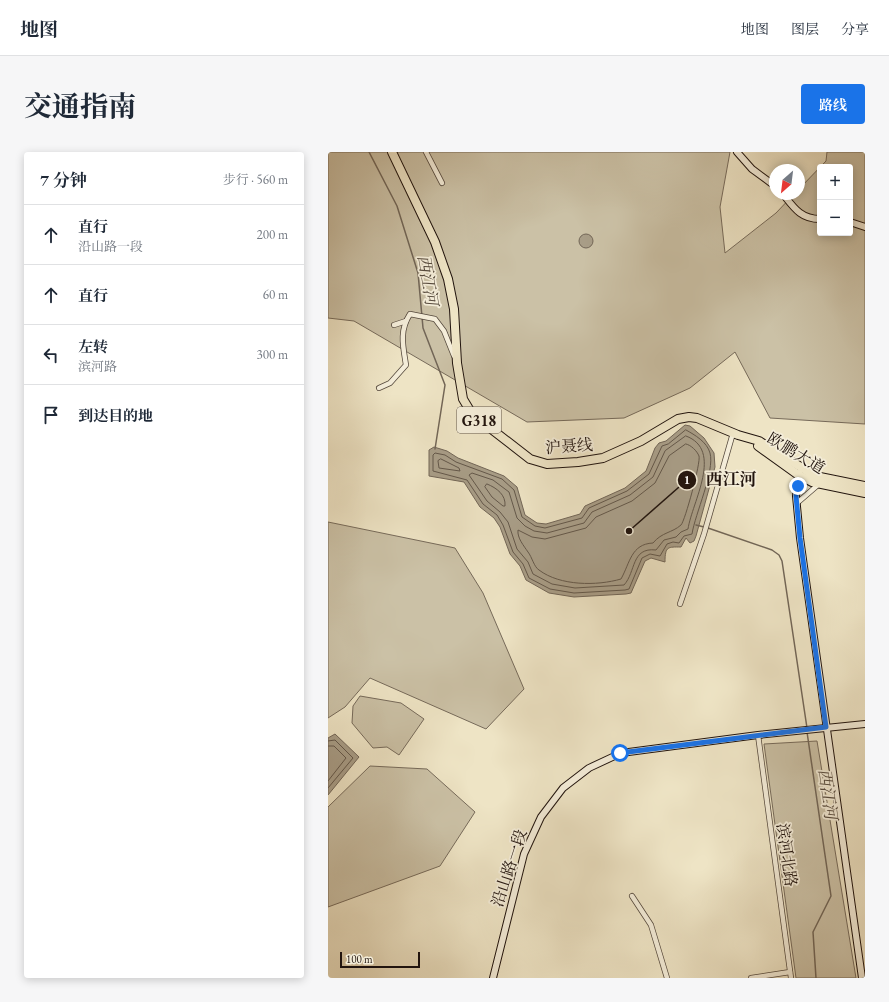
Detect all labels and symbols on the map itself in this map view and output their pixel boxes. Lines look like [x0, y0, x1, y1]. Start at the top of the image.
north arrow [769, 164, 805, 200]
water label: 西江河 [413, 253, 444, 310]
road number: G318 [457, 407, 501, 433]
street label: 欧鹏大道 [763, 428, 829, 478]
street label: 沪聂线 [544, 434, 594, 458]
callout: 西江河 [677, 465, 764, 494]
text: 西江河 [706, 468, 757, 490]
text: 1 [684, 472, 690, 488]
route end [789, 477, 807, 495]
route start [611, 744, 629, 762]
water label: 西江河 [814, 767, 843, 824]
street label: 滨河北路 [772, 822, 802, 888]
street label: 沿山路一段 [487, 827, 531, 909]
scale bar [340, 950, 420, 969]

